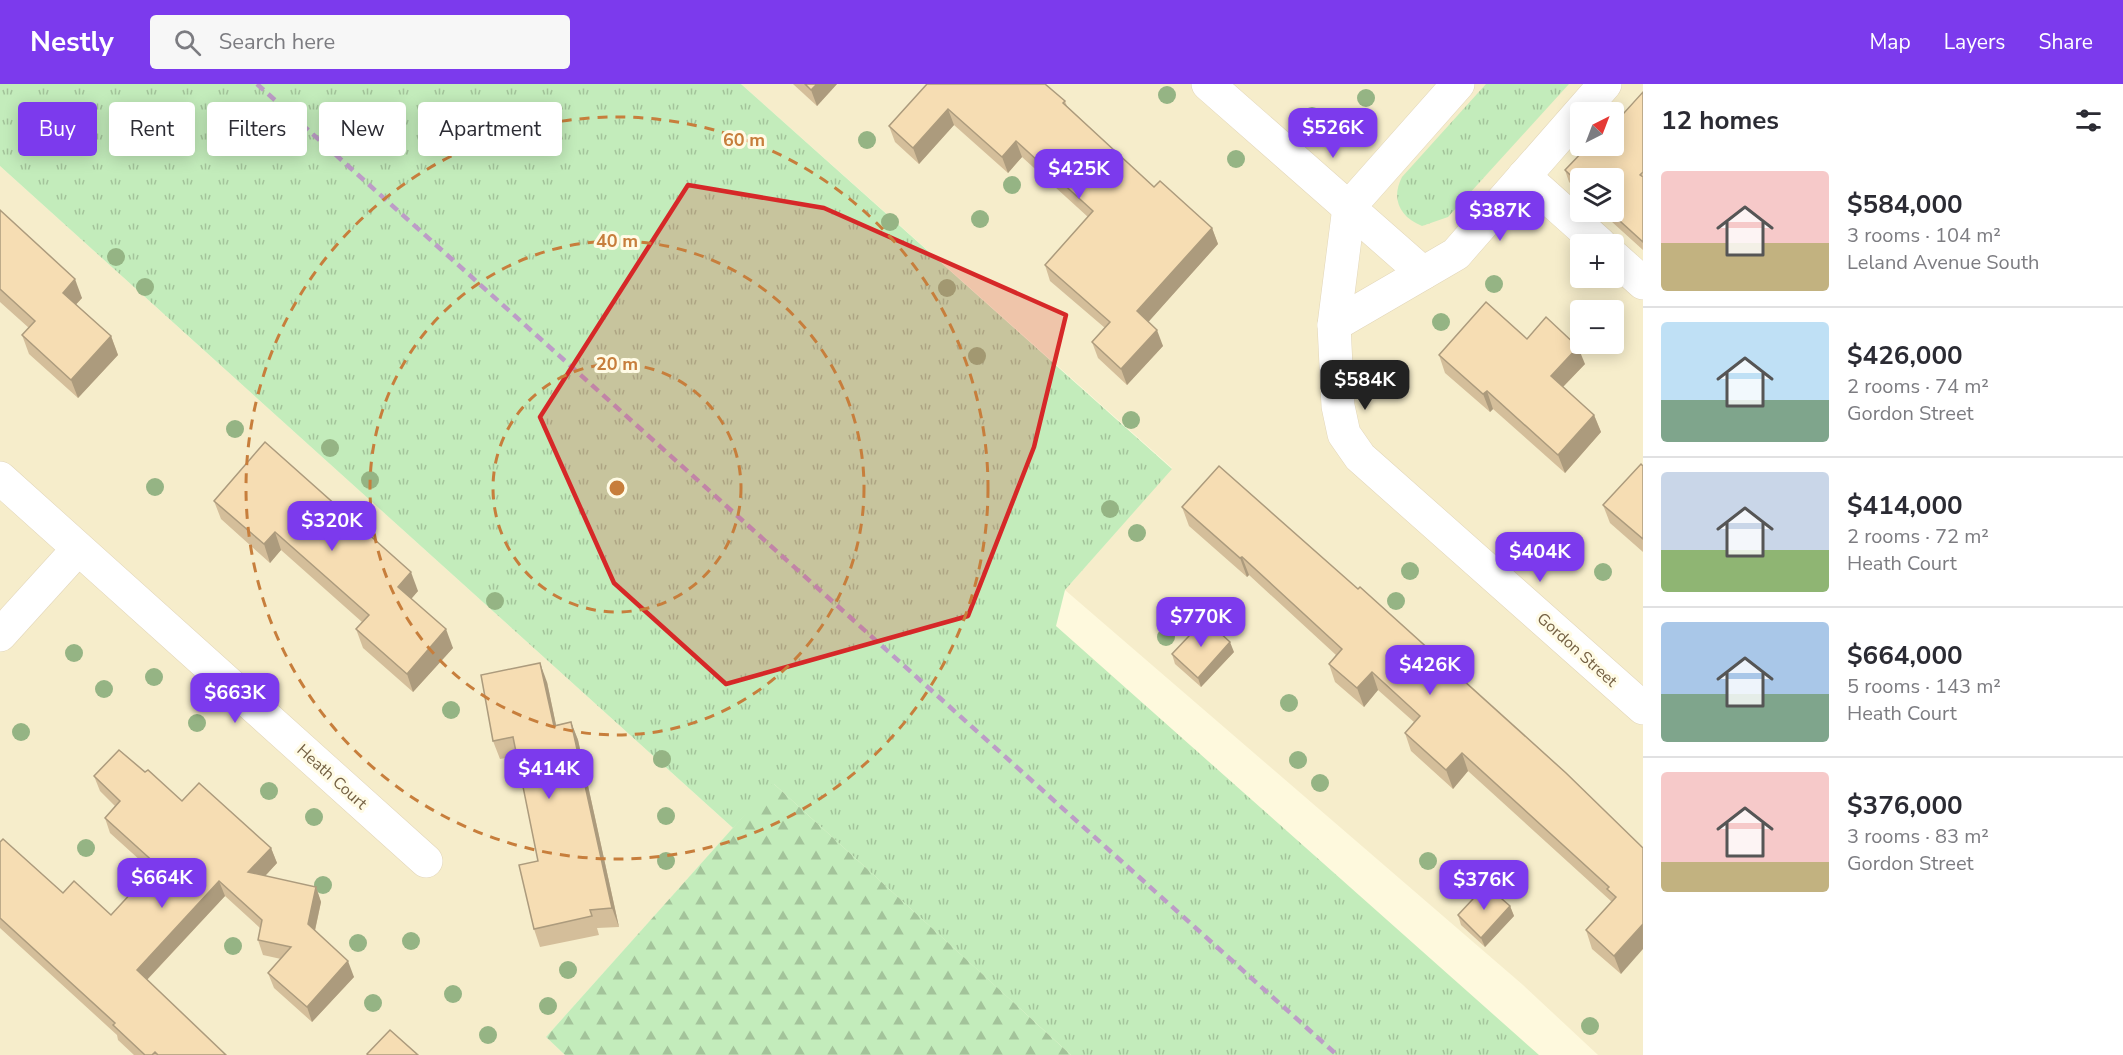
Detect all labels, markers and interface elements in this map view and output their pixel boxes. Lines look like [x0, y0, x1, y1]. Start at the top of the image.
search box [150, 15, 570, 69]
text: Nestly [30, 23, 114, 61]
icon: search [171, 26, 204, 59]
text: Search here [219, 27, 335, 57]
text: Map [1869, 28, 1911, 56]
text: Layers [1944, 28, 2005, 56]
text: Share [2038, 28, 2093, 56]
chip: Buy [18, 102, 97, 156]
chip: Rent [109, 102, 195, 156]
chip: Filters [207, 102, 307, 156]
chip: New [319, 102, 406, 156]
chip: Apartment [418, 102, 562, 156]
north arrow [1570, 102, 1624, 156]
map controls [1570, 102, 1624, 354]
text: 12 homes [1661, 103, 1779, 138]
icon: filters [2072, 104, 2105, 137]
pin: $526K [1291, 108, 1375, 159]
text: $526K [1302, 114, 1364, 141]
text: 60 m [723, 128, 765, 152]
pin: $425K [1037, 149, 1121, 200]
text: $425K [1048, 155, 1110, 182]
button: layers [1570, 168, 1624, 222]
text: $584,000 [1847, 187, 1963, 222]
pin: $387K [1458, 191, 1542, 242]
icon: home [1709, 195, 1781, 267]
text: $387K [1469, 197, 1531, 224]
text: 3 rooms · 104 m² [1847, 222, 2001, 249]
text: 40 m [596, 229, 638, 253]
button: + [1570, 234, 1624, 288]
text: Leland Avenue South [1847, 249, 2039, 276]
button: − [1570, 300, 1624, 354]
text: $426,000 [1847, 338, 1963, 373]
icon: home [1709, 346, 1781, 418]
text: 20 m [596, 352, 638, 376]
pin: $584K [1323, 360, 1407, 411]
text: $584K [1334, 366, 1396, 393]
text: 2 rooms · 74 m² [1847, 373, 1989, 400]
text: Gordon Street [1847, 400, 1974, 427]
centre of rings [607, 478, 627, 498]
text: $414,000 [1847, 488, 1963, 523]
icon: home [1709, 496, 1781, 568]
pin: $320K [290, 501, 374, 552]
text: $320K [301, 507, 363, 534]
text: 2 rooms · 72 m² [1847, 523, 1989, 550]
pin: $404K [1498, 532, 1582, 583]
text: $404K [1509, 538, 1571, 565]
text: Heath Court [1847, 550, 1957, 577]
pin: $770K [1159, 597, 1243, 648]
text: $770K [1170, 603, 1232, 630]
street label: Gordon Street [1532, 608, 1622, 692]
text: $664,000 [1847, 638, 1963, 673]
pin: $426K [1388, 645, 1472, 696]
icon: home [1709, 646, 1781, 718]
text: $426K [1399, 651, 1461, 678]
pin: $663K [193, 673, 277, 724]
text: 5 rooms · 143 m² [1847, 673, 2001, 700]
text: $663K [204, 679, 266, 706]
text: Heath Court [1847, 700, 1957, 727]
street label: Heath Court [292, 739, 372, 815]
pin: $414K [507, 749, 591, 800]
text: $414K [518, 755, 580, 782]
text: $376,000 [1847, 788, 1963, 823]
icon: home [1709, 796, 1781, 868]
text: 3 rooms · 83 m² [1847, 823, 1989, 850]
text: Gordon Street [1847, 850, 1974, 877]
pin: $664K [120, 858, 204, 909]
pin: $376K [1442, 860, 1526, 911]
text: $664K [131, 864, 193, 891]
text: $376K [1453, 866, 1515, 893]

